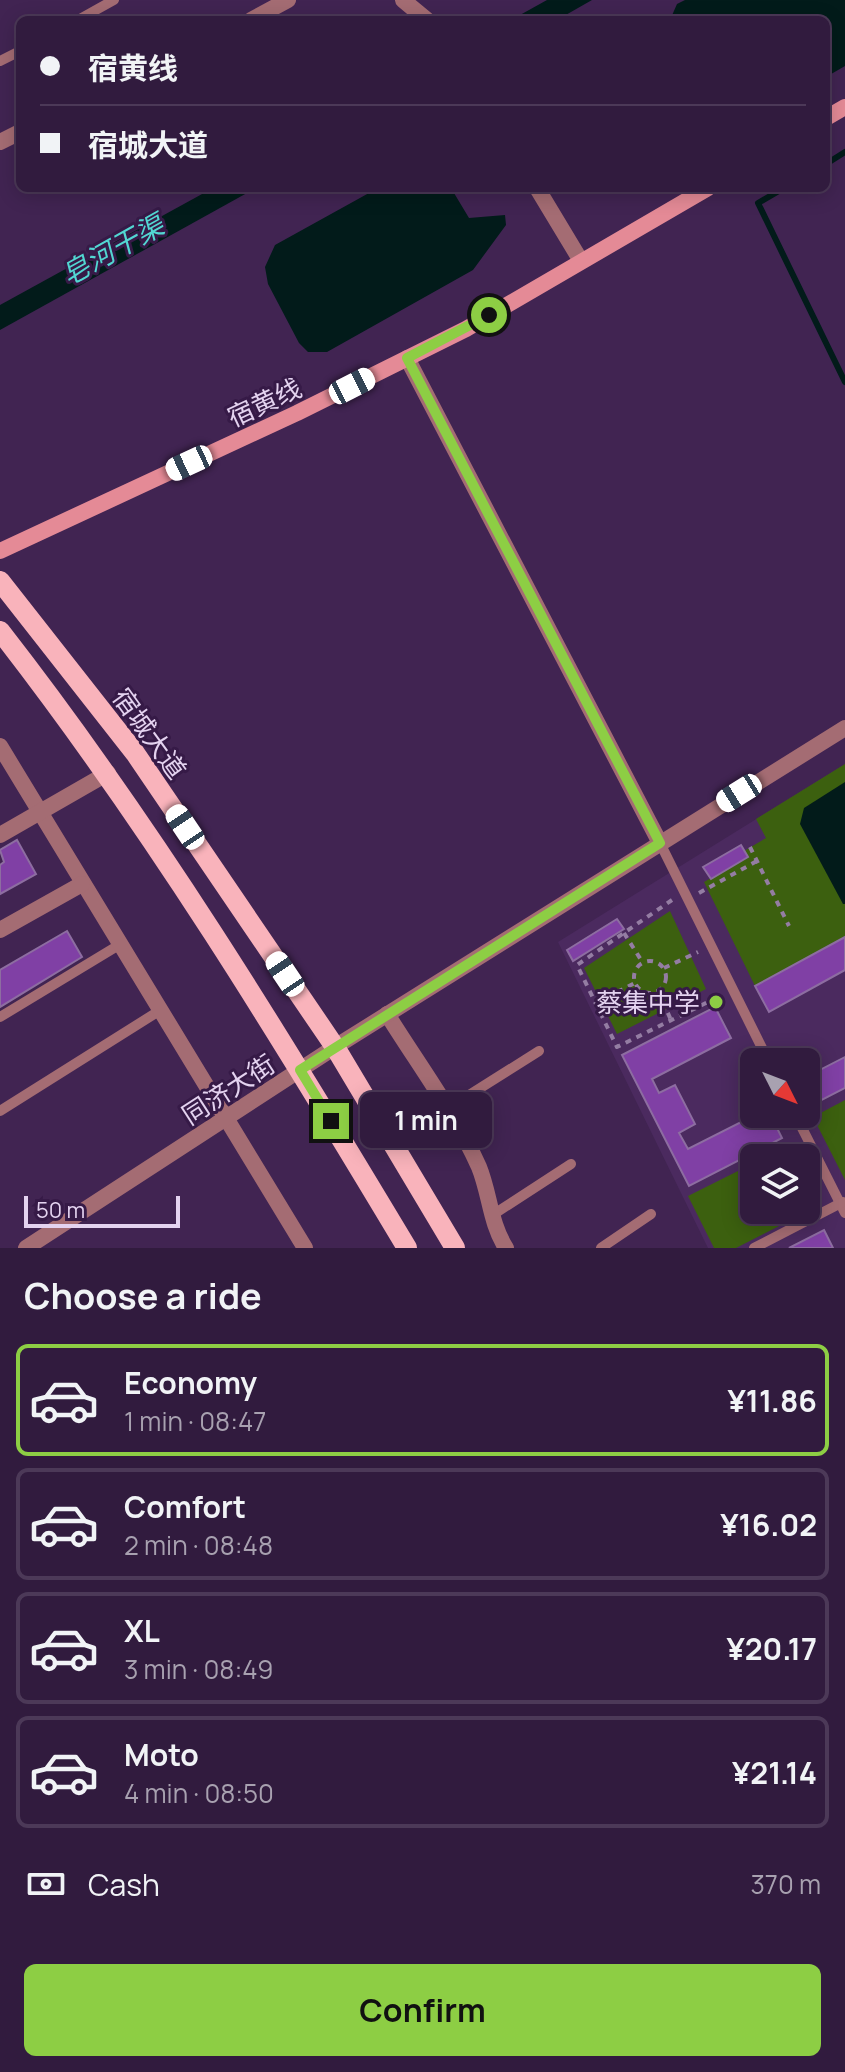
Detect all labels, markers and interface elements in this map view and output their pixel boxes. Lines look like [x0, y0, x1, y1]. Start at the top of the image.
text: 宿黄线 [88, 47, 178, 88]
text: 宿城大道 [88, 124, 208, 165]
water label: 皂河干渠 [54, 203, 174, 293]
route start [471, 297, 507, 333]
car [325, 364, 379, 408]
street label: 宿黄线 [221, 369, 307, 435]
car [162, 442, 216, 484]
street label: 宿城大道 [105, 680, 195, 786]
car [712, 770, 766, 816]
car [162, 800, 208, 854]
car [262, 947, 308, 1001]
place label: 蔡集中学 [596, 984, 700, 1020]
marker: 蔡集中学 [707, 993, 725, 1011]
street label: 同济大街 [175, 1046, 281, 1132]
north arrow [740, 1048, 820, 1128]
map controls [740, 1048, 820, 1224]
callout: 1 min [359, 1093, 491, 1149]
text: 1 min [394, 1102, 458, 1138]
route end [313, 1103, 349, 1139]
button: layers [740, 1144, 820, 1224]
scale bar [24, 1192, 180, 1228]
text: 50 m [36, 1195, 85, 1225]
text: Choose a ride [24, 1271, 262, 1320]
text: Economy [124, 1362, 257, 1403]
icon: car [28, 1364, 100, 1436]
text: ¥11.86 [727, 1380, 817, 1421]
text: 1 min · 08:47 [124, 1403, 266, 1439]
text: Comfort [124, 1486, 246, 1527]
icon: car [28, 1488, 100, 1560]
text: ¥16.02 [720, 1504, 817, 1545]
text: 2 min · 08:48 [124, 1527, 273, 1563]
text: XL [124, 1610, 160, 1651]
icon: car [28, 1612, 100, 1684]
text: ¥20.17 [726, 1628, 817, 1669]
text: 3 min · 08:49 [124, 1651, 273, 1687]
text: Moto [124, 1734, 199, 1775]
icon: car [28, 1736, 100, 1808]
text: ¥21.14 [732, 1752, 817, 1793]
text: 4 min · 08:50 [124, 1775, 274, 1811]
icon: cash [24, 1862, 68, 1906]
text: Cash [88, 1864, 160, 1905]
text: 370 m [750, 1866, 821, 1902]
button: Confirm [24, 1964, 821, 2056]

